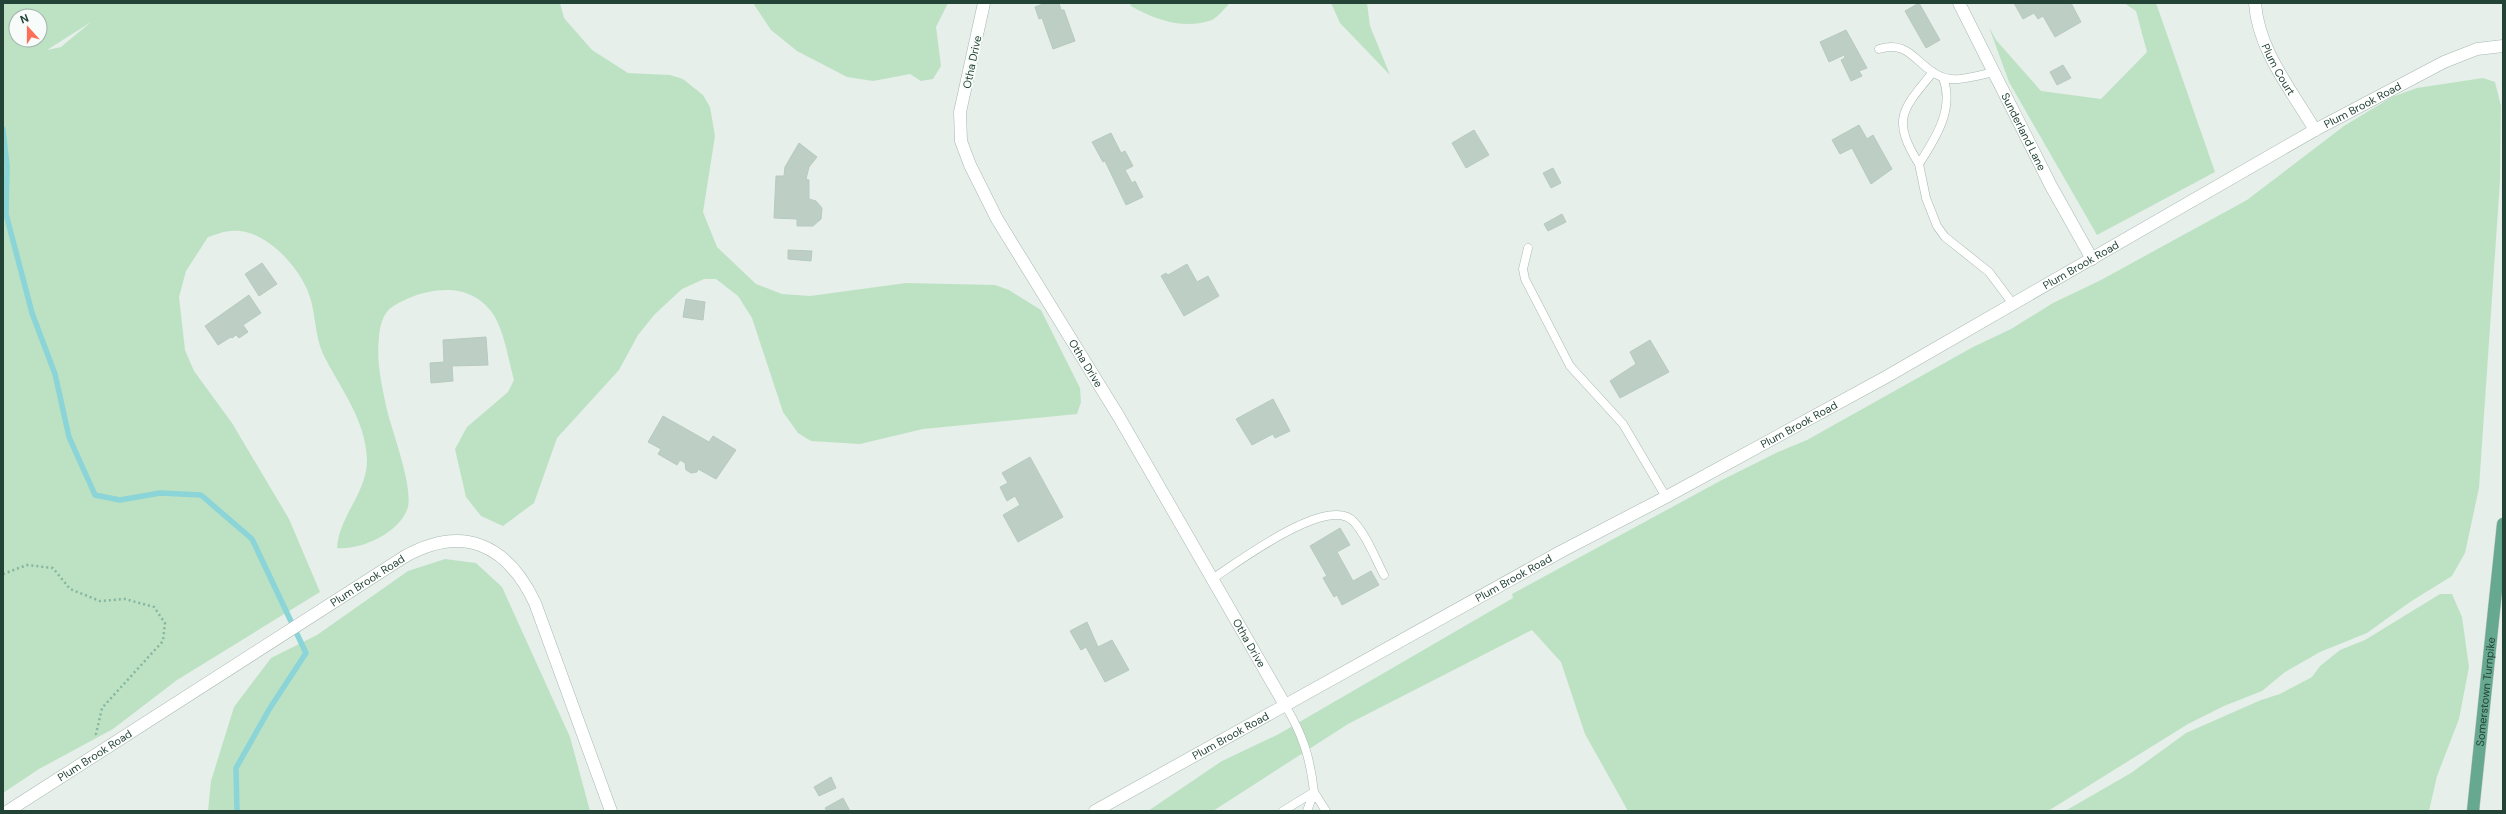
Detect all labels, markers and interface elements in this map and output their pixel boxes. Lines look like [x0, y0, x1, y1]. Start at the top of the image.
north arrow [8, 8, 48, 48]
text: N [18, 11, 31, 27]
street label: Otha Drive [960, 34, 984, 90]
street label: Plum Court [2259, 41, 2298, 98]
street label: Plum Brook Road [2321, 79, 2404, 131]
street label: Sunderland Lane [1998, 90, 2049, 173]
street label: Plum Brook Road [2040, 237, 2121, 292]
street label: Otha Drive [1066, 336, 1106, 390]
street label: Plum Brook Road [1758, 398, 1840, 451]
street label: Plum Brook Road [328, 551, 407, 609]
street label: Plum Brook Road [1473, 551, 1554, 605]
street label: Otha Drive [1230, 616, 1269, 670]
street label: Somerstown Turnpike [2473, 636, 2498, 747]
street label: Plum Brook Road [1190, 709, 1271, 763]
street label: Plum Brook Road [55, 726, 135, 784]

